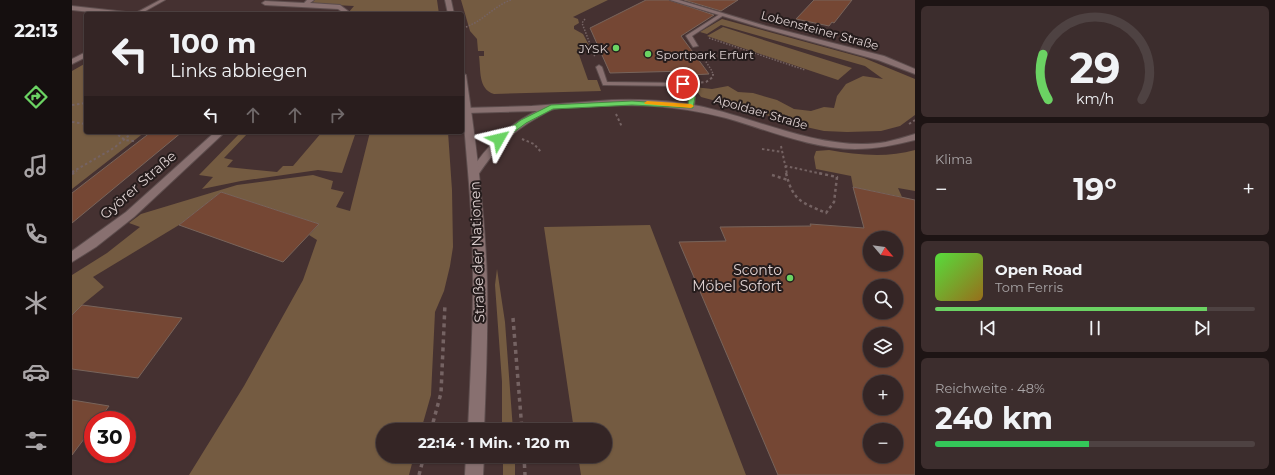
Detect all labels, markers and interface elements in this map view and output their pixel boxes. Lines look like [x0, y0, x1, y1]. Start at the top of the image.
street label: Lobensteiner Straße [760, 7, 880, 53]
text: 22:13 [14, 20, 58, 42]
text: 100 m [170, 26, 256, 60]
icon: left [104, 28, 156, 80]
place label: JYSK [578, 41, 608, 56]
text: 29 [1069, 42, 1121, 92]
marker: JYSK [611, 43, 621, 53]
place label: Sportpark Erfurt [656, 47, 754, 62]
marker: Sportpark Erfurt [643, 49, 653, 59]
text: Links abbiegen [170, 60, 308, 82]
pin [666, 67, 700, 101]
icon: arrive [672, 73, 694, 95]
icon: directions [22, 83, 50, 111]
text: km/h [1076, 89, 1114, 107]
street label: Apoldaer Straße [712, 91, 810, 133]
icon: left [200, 104, 222, 126]
icon: ahead [242, 104, 264, 126]
icon: ahead [284, 104, 306, 126]
icon: right [326, 104, 348, 126]
position arrow [478, 118, 520, 160]
street label: Györer Straße [96, 147, 180, 223]
text: Klima [935, 151, 973, 167]
icon: music [22, 152, 50, 180]
text: 19° [1073, 171, 1117, 208]
text: − [935, 176, 948, 203]
text: + [1242, 176, 1255, 203]
street label: Straße der Nationen [466, 181, 488, 323]
icon: phone [22, 220, 50, 248]
north arrow [863, 231, 903, 271]
map controls [863, 231, 903, 463]
text: Open Road [995, 260, 1083, 279]
place label: Sconto Möbel Sofort [692, 261, 782, 295]
marker: Sconto Möbel Sofort [785, 273, 795, 283]
button: search [863, 279, 903, 319]
text: Tom Ferris [995, 279, 1063, 295]
icon: climate [22, 289, 50, 317]
icon: previous [977, 317, 999, 339]
icon: pause [1084, 317, 1106, 339]
icon: next [1191, 317, 1213, 339]
button: layers [863, 327, 903, 367]
icon: car [22, 358, 50, 386]
button: + [863, 375, 903, 415]
text: Reichweite · 48% [935, 380, 1045, 396]
text: 240 km [935, 400, 1053, 437]
speed limit sign: 30 [84, 411, 136, 463]
button: − [863, 423, 903, 463]
icon: filters [22, 427, 50, 455]
text: 22:14 · 1 Min. · 120 m [418, 433, 570, 452]

